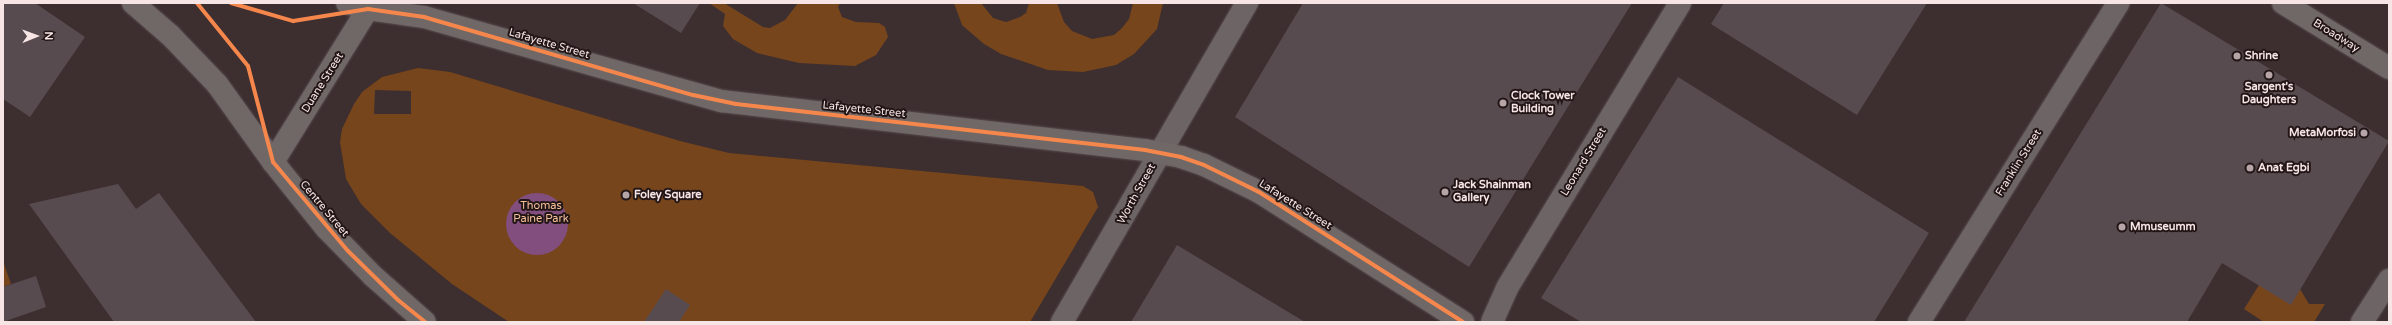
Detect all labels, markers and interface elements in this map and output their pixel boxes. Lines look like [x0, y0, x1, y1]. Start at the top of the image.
north arrow [16, 16, 56, 56]
street label: Broadway [2310, 17, 2362, 55]
street label: Lafayette Street [507, 26, 591, 62]
text: N [42, 31, 55, 40]
place label: Shrine [2245, 49, 2278, 63]
street label: Duane Street [299, 51, 347, 115]
marker: Shrine [2232, 51, 2242, 61]
marker: Sargent's Daughters [2264, 70, 2274, 80]
place label: Sargent's Daughters [2242, 81, 2296, 107]
place label: Clock Tower Building [1511, 90, 1574, 116]
marker: Clock Tower Building [1498, 98, 1508, 108]
street label: Lafayette Street [822, 99, 906, 121]
street label: Leonard Street [1558, 125, 1610, 199]
place label: MetaMorfosi [2289, 126, 2356, 140]
street label: Franklin Street [1993, 127, 2045, 199]
marker: MetaMorfosi [2359, 128, 2369, 138]
place label: Anat Egbi [2258, 161, 2309, 175]
street label: Worth Street [1115, 162, 1159, 226]
marker: Anat Egbi [2245, 163, 2255, 173]
street label: Lafayette Street [1256, 177, 1334, 233]
street label: Centre Street [297, 178, 351, 240]
place label: Jack Shainman Gallery [1453, 179, 1531, 205]
marker: Jack Shainman Gallery [1440, 187, 1450, 197]
place label: Foley Square [634, 188, 701, 202]
marker: Foley Square [621, 190, 631, 200]
park label: Thomas Paine Park [513, 200, 569, 226]
place label: Mmuseumm [2130, 220, 2196, 234]
marker: Mmuseumm [2117, 222, 2127, 232]

